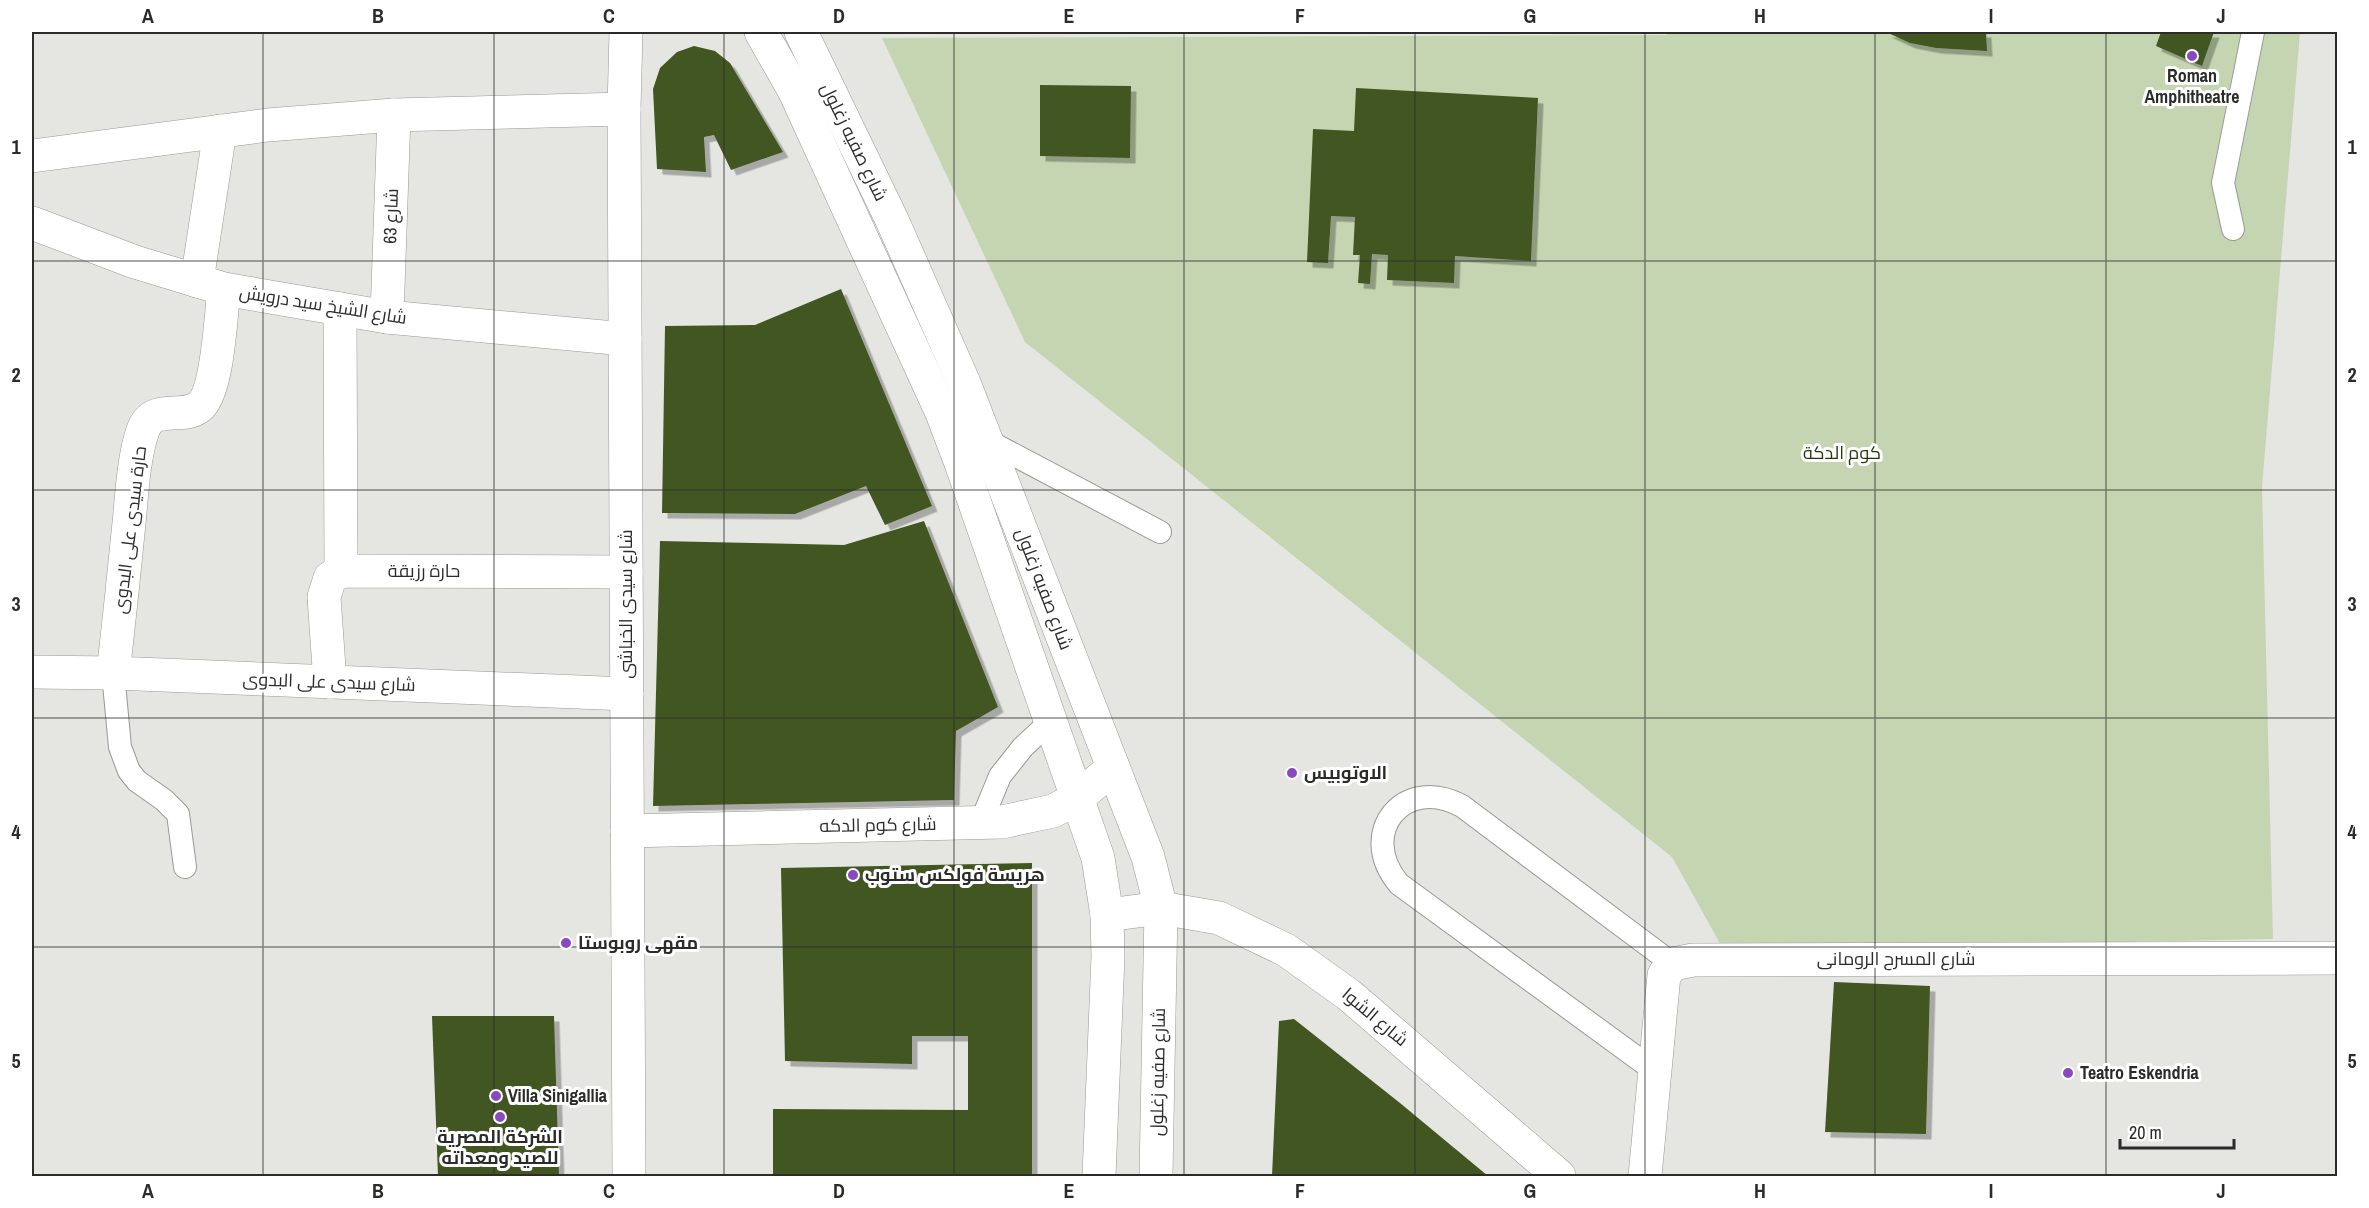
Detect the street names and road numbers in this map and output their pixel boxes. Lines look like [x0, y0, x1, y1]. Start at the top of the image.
street label: شارع صفيه زغلول [815, 79, 894, 205]
street label: شارع 63 [377, 188, 404, 244]
street label: شارع الشيخ سيد درويش [237, 279, 409, 330]
street label: حارة سيدى على البدوى [107, 445, 152, 615]
street label: شارع صفيه زغلول [1010, 524, 1079, 653]
street label: شارع سيدى الخباشى [613, 529, 638, 679]
street label: حارة رزيقة [388, 558, 460, 583]
street label: شارع سيدى على البدوى [242, 666, 416, 697]
street label: شارع كوم الدكه [819, 811, 937, 838]
street label: شارع المسرح الرومانى [1817, 946, 1975, 971]
street label: شارع الشوا [1337, 981, 1414, 1052]
street label: شارع صفيه زغلول [1144, 1008, 1171, 1136]

